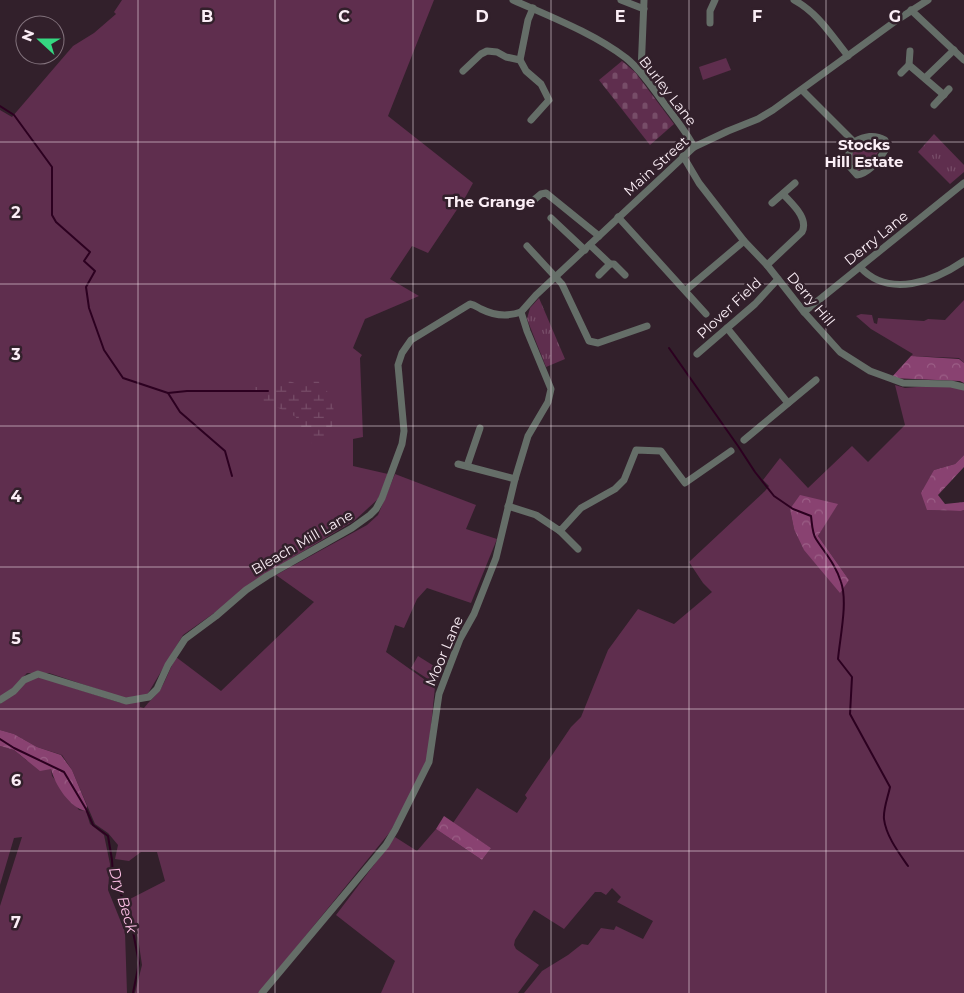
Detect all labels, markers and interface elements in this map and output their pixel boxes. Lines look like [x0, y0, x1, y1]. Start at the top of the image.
text: B [201, 7, 213, 26]
text: C [338, 7, 350, 26]
text: D [475, 7, 489, 26]
text: E [615, 7, 625, 26]
text: F [752, 7, 762, 26]
text: G [889, 7, 901, 26]
north arrow [15, 15, 65, 65]
text: N [17, 27, 38, 44]
street label: Burley Lane [635, 53, 701, 129]
street label: Main Street [620, 132, 692, 200]
district label: Stocks Hill Estate [824, 135, 904, 171]
district label: The Grange [445, 192, 535, 211]
text: 2 [11, 203, 21, 222]
street label: Derry Lane [841, 207, 911, 269]
street label: Derry Hill [783, 268, 839, 330]
street label: Plover Field [693, 274, 765, 342]
text: 3 [10, 345, 21, 364]
text: 4 [10, 487, 22, 506]
street label: Bleach Mill Lane [248, 506, 356, 578]
street label: Moor Lane [421, 613, 467, 689]
text: 5 [11, 629, 21, 648]
text: 6 [11, 771, 21, 790]
water label: Dry Beck [105, 865, 142, 936]
text: 7 [11, 913, 21, 932]

